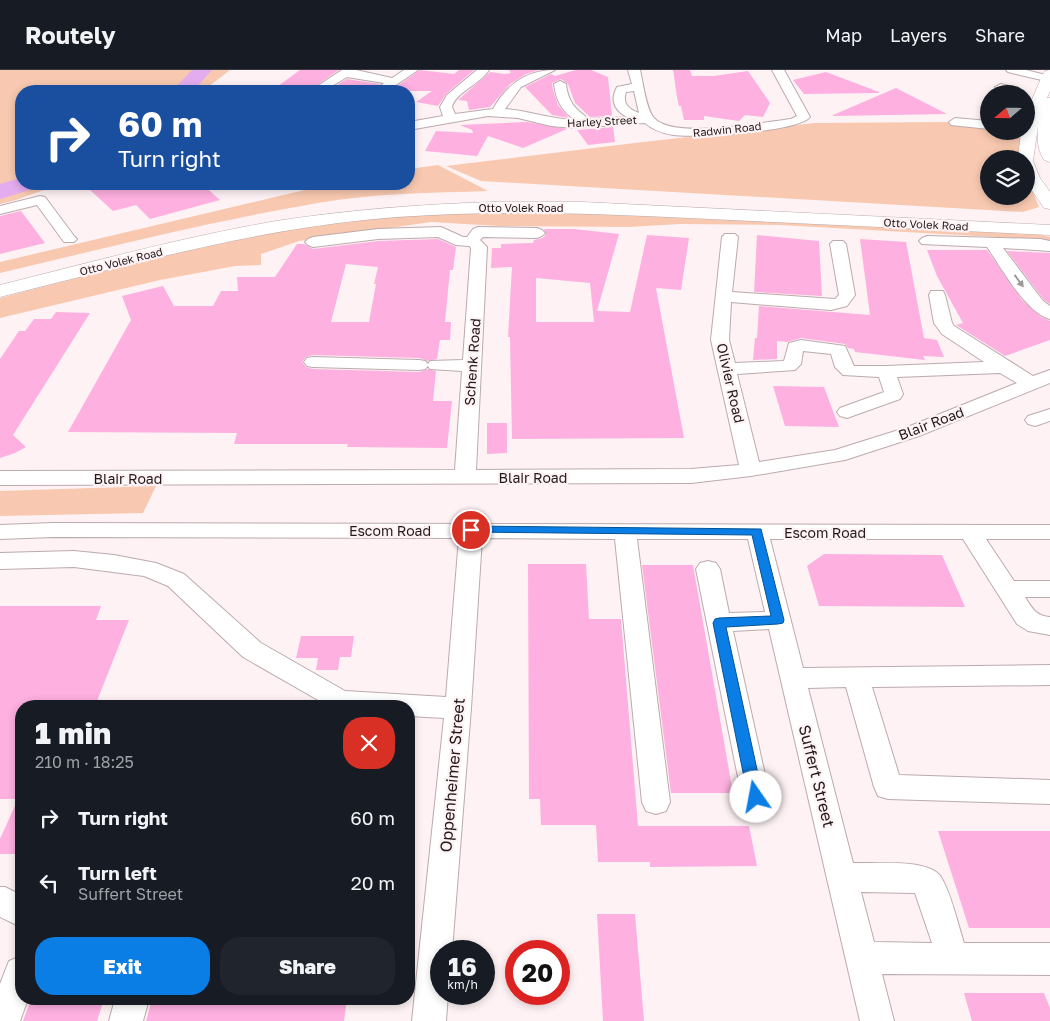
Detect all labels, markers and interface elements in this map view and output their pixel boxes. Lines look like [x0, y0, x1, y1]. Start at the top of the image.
text: Routely [25, 20, 116, 49]
text: Map [825, 24, 862, 46]
text: Layers [890, 24, 947, 46]
text: Share [975, 24, 1025, 46]
north arrow [980, 85, 1035, 140]
map controls [980, 85, 1035, 205]
text: 60 m [118, 103, 202, 145]
icon: right [35, 105, 100, 170]
street label: Harley Street [567, 113, 637, 129]
street label: Radwin Road [692, 119, 762, 139]
text: Turn right [118, 145, 221, 172]
button: layers [980, 150, 1035, 205]
street label: Otto Volek Road [478, 201, 564, 214]
street label: Otto Volek Road [883, 215, 969, 233]
street label: Otto Volek Road [78, 244, 164, 278]
one-way arrow [1014, 274, 1025, 287]
street label: Schenk Road [460, 318, 484, 406]
street label: Olivier Road [714, 341, 748, 425]
street label: Blair Road [896, 403, 966, 443]
street label: Blair Road [499, 469, 567, 486]
street label: Blair Road [94, 470, 162, 487]
pin [450, 509, 492, 551]
icon: arrive [457, 516, 485, 544]
street label: Escom Road [349, 522, 431, 539]
street label: Escom Road [784, 524, 866, 541]
street label: Oppenheimer Street [435, 697, 469, 853]
text: 1 min [35, 715, 111, 751]
button: close [343, 717, 395, 769]
street label: Suffert Street [795, 723, 839, 829]
text: 210 m · 18:25 [35, 752, 134, 772]
position arrow [729, 770, 781, 822]
icon: right [35, 804, 63, 832]
text: Turn right [78, 806, 168, 829]
text: 60 m [350, 806, 395, 829]
text: Turn left [78, 861, 157, 884]
icon: left [35, 869, 63, 897]
text: 20 m [351, 871, 395, 894]
text: Suffert Street [78, 884, 183, 904]
button: Exit [35, 937, 210, 995]
button: Share [220, 937, 395, 995]
speed limit sign: 20 [505, 940, 570, 1005]
text: 16 [448, 951, 477, 982]
text: km/h [447, 977, 478, 992]

